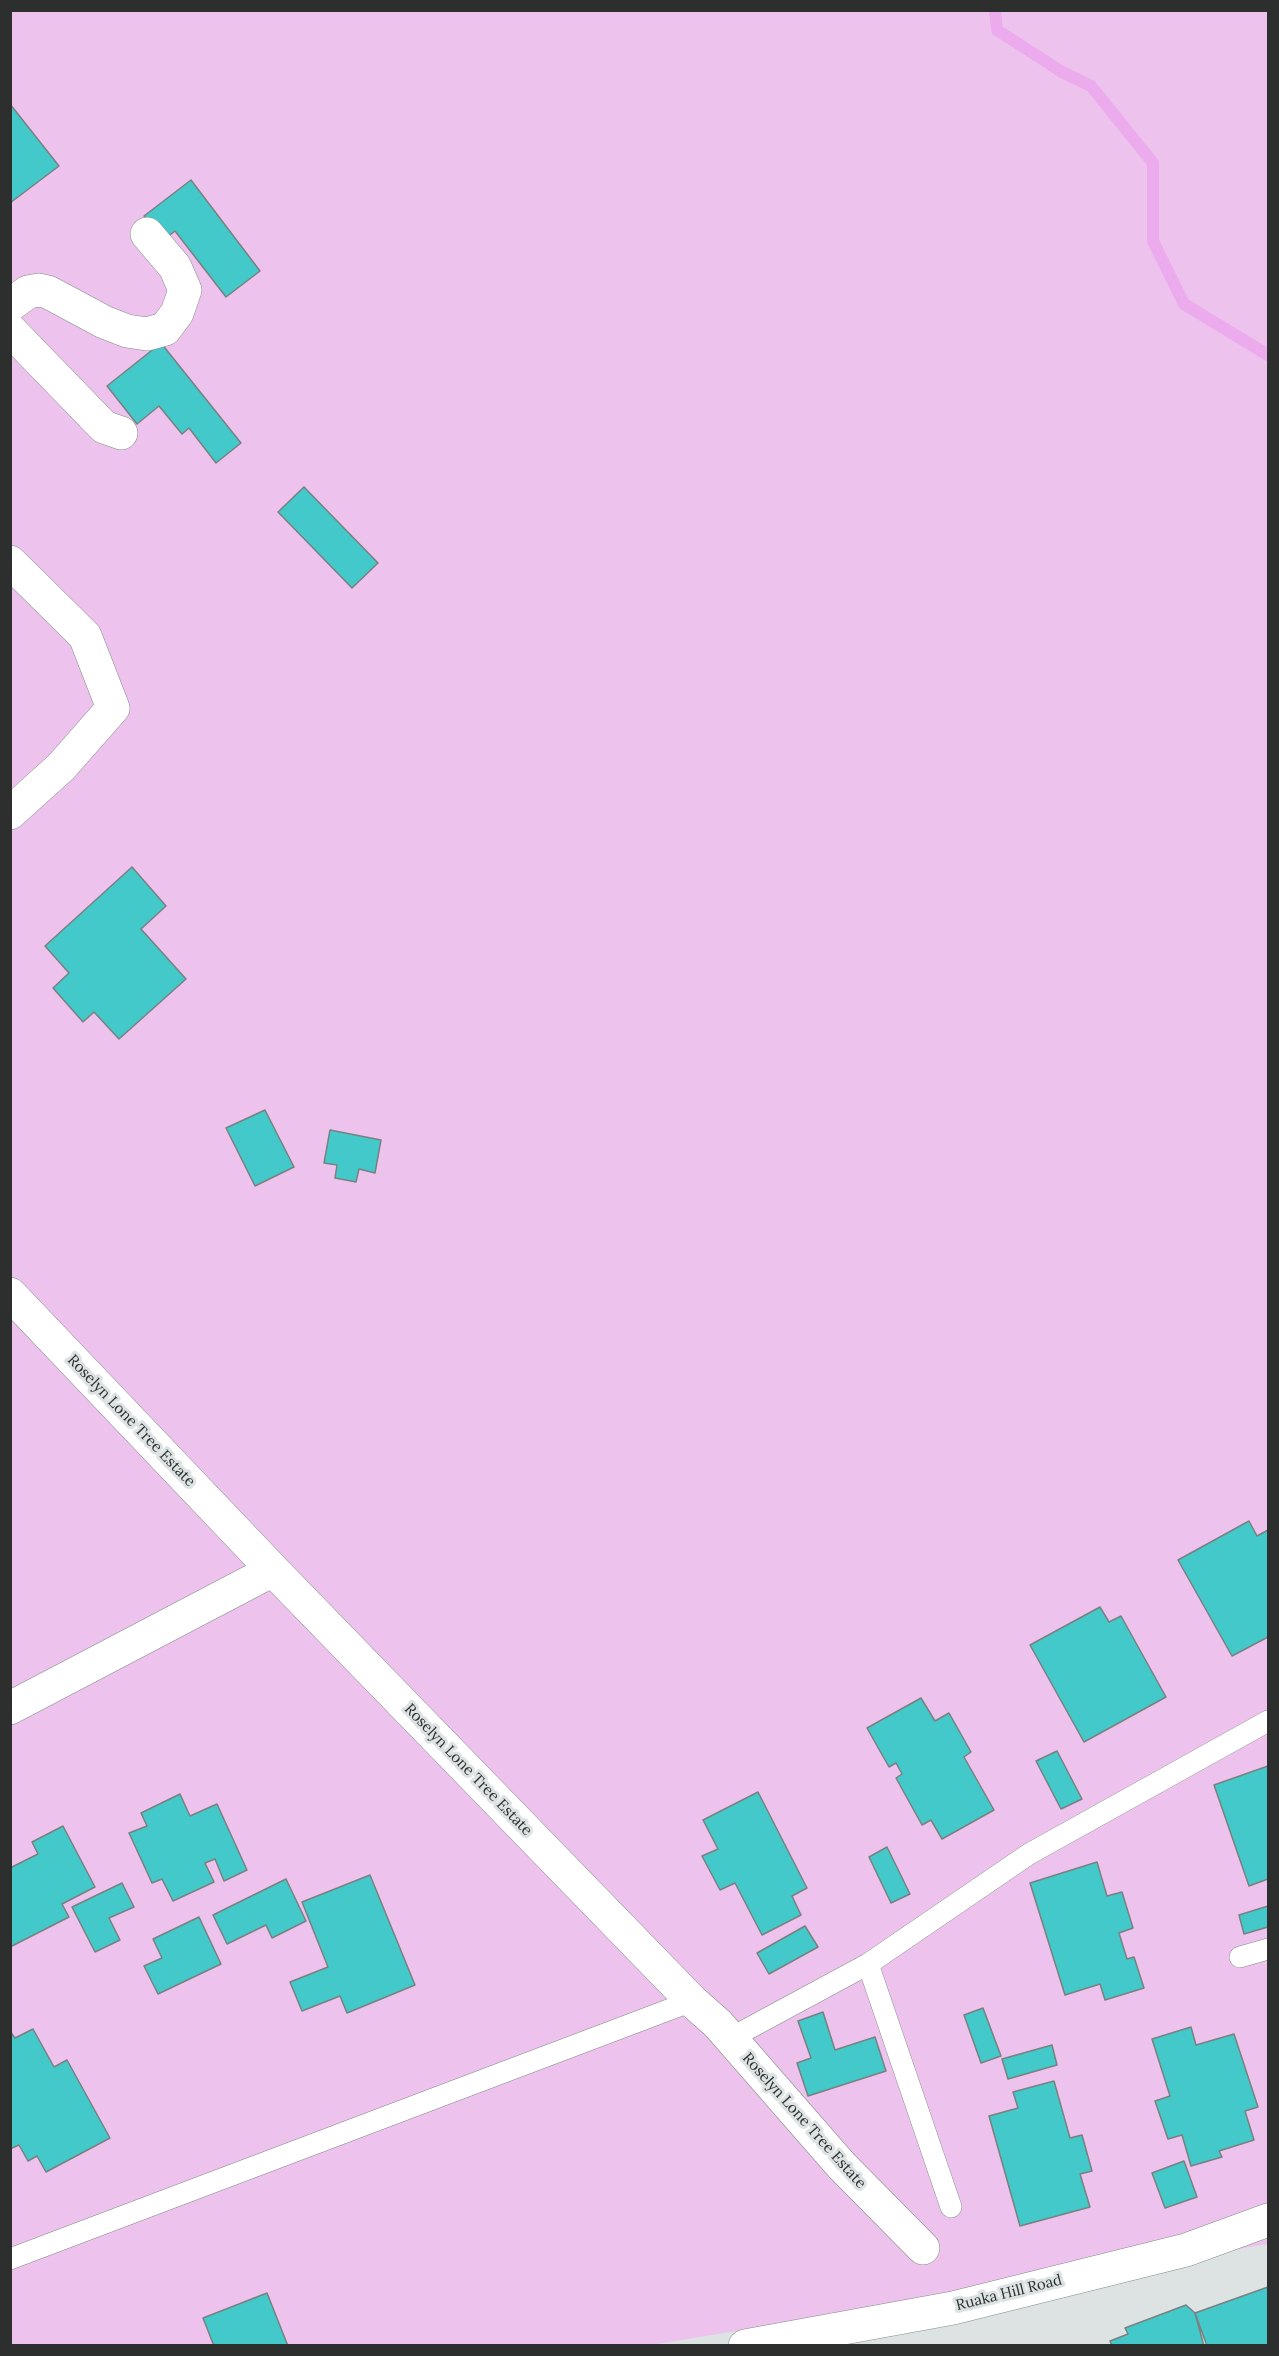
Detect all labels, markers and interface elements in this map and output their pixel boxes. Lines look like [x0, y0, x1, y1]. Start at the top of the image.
street label: Roselyn Lone Tree Estate [63, 1351, 199, 1491]
street label: Roselyn Lone Tree Estate [400, 1700, 536, 1840]
street label: Roselyn Lone Tree Estate [738, 2049, 870, 2193]
street label: Ruaka Hill Road [954, 2271, 1064, 2315]

